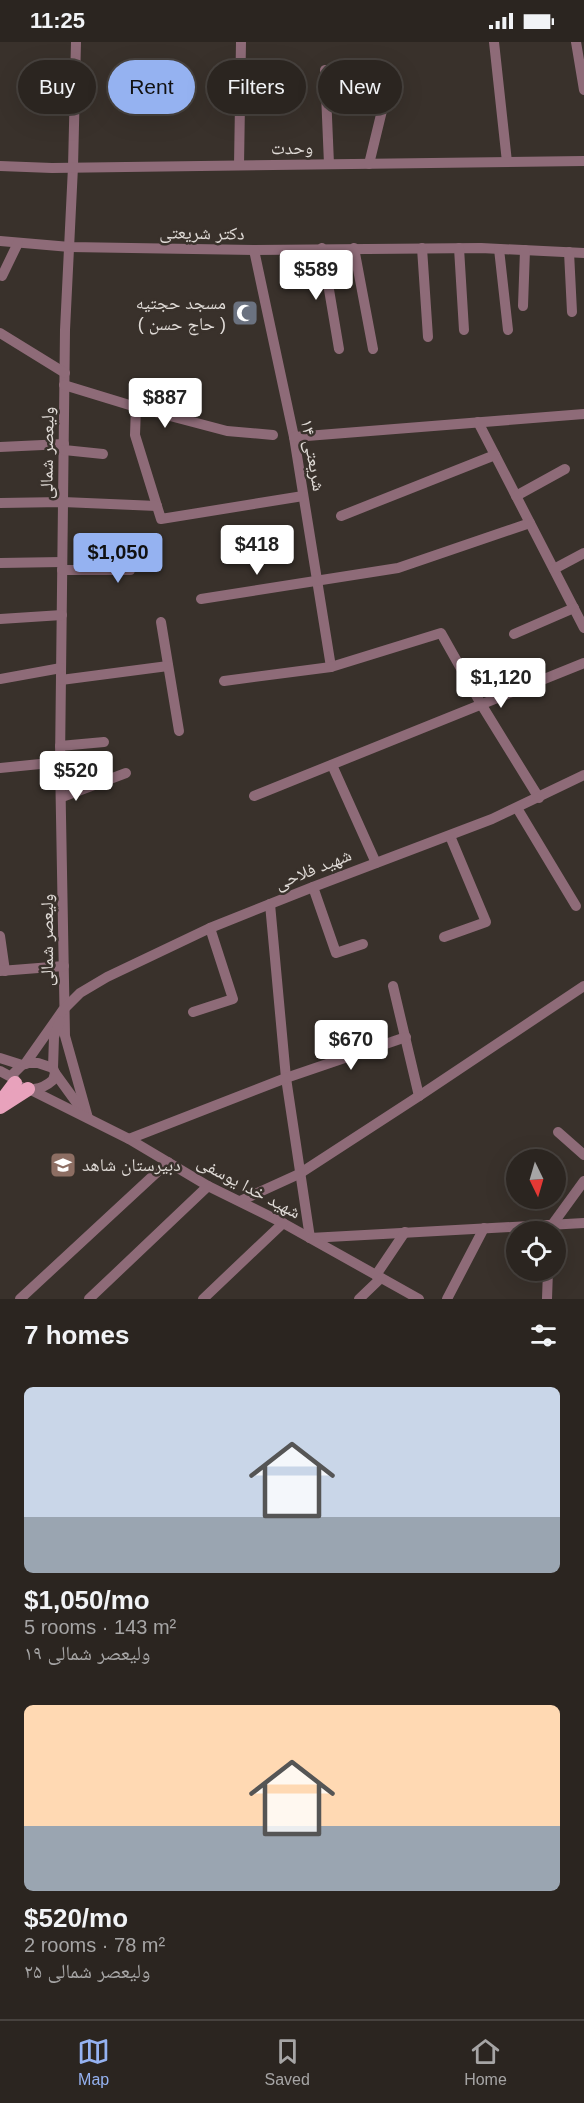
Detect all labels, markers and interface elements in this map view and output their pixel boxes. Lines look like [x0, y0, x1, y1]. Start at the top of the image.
text: 11:25 [30, 8, 85, 33]
chip: Buy [18, 60, 96, 114]
chip: Rent [108, 60, 195, 114]
chip: Filters [207, 60, 306, 114]
chip: New [318, 60, 402, 114]
street label: وحدت [271, 138, 313, 158]
street label: دکتر شریعتی [159, 222, 245, 245]
pin: $589 [280, 250, 352, 301]
text: $589 [294, 258, 338, 280]
place label: مسجد حجتیه ( حاج حسن ) [136, 293, 226, 336]
mosque icon: مسجد حجتیه ( حاج حسن ) [230, 298, 260, 328]
pin: $887 [129, 378, 201, 429]
text: $887 [143, 386, 187, 408]
street label: ولیعصر شمالی [36, 407, 59, 499]
street label: شریعتی ۱۴ [296, 417, 329, 493]
pin: $418 [221, 525, 293, 576]
pin: $1,050 [69, 533, 167, 584]
text: $418 [235, 533, 279, 555]
text: $1,050 [87, 541, 149, 563]
pin: $1,120 [452, 658, 550, 709]
text: $1,120 [470, 666, 532, 688]
pin: $520 [40, 751, 112, 802]
text: $520 [54, 759, 98, 781]
street label: شهید فلاحی [272, 845, 355, 894]
street label: ولیعصر شمالی [37, 894, 58, 986]
pin: $670 [315, 1020, 387, 1071]
text: $670 [329, 1028, 373, 1050]
north arrow [506, 1149, 566, 1209]
map controls [506, 1149, 566, 1281]
school or university icon: دبیرستان شاهد [48, 1150, 78, 1180]
street label: شهید خدا یوسفی [194, 1151, 304, 1223]
place label: دبیرستان شاهد [82, 1155, 181, 1176]
button: locate [506, 1221, 566, 1281]
icon: filters [527, 1319, 560, 1352]
text: 7 homes [24, 1320, 130, 1350]
icon: home [238, 1426, 346, 1534]
text: $1,050/mo [24, 1585, 150, 1615]
text: 5 rooms · 143 m² [24, 1616, 176, 1638]
text: ولیعصر شمالی ۱۹ [24, 1642, 150, 1664]
icon: home [238, 1744, 346, 1852]
text: $520/mo [24, 1903, 128, 1933]
text: 2 rooms · 78 m² [24, 1934, 165, 1956]
text: ولیعصر شمالی ۲۵ [24, 1960, 150, 1982]
tab: Map [77, 2035, 110, 2089]
tab: Saved [264, 2035, 310, 2089]
tab: Home [464, 2035, 507, 2089]

